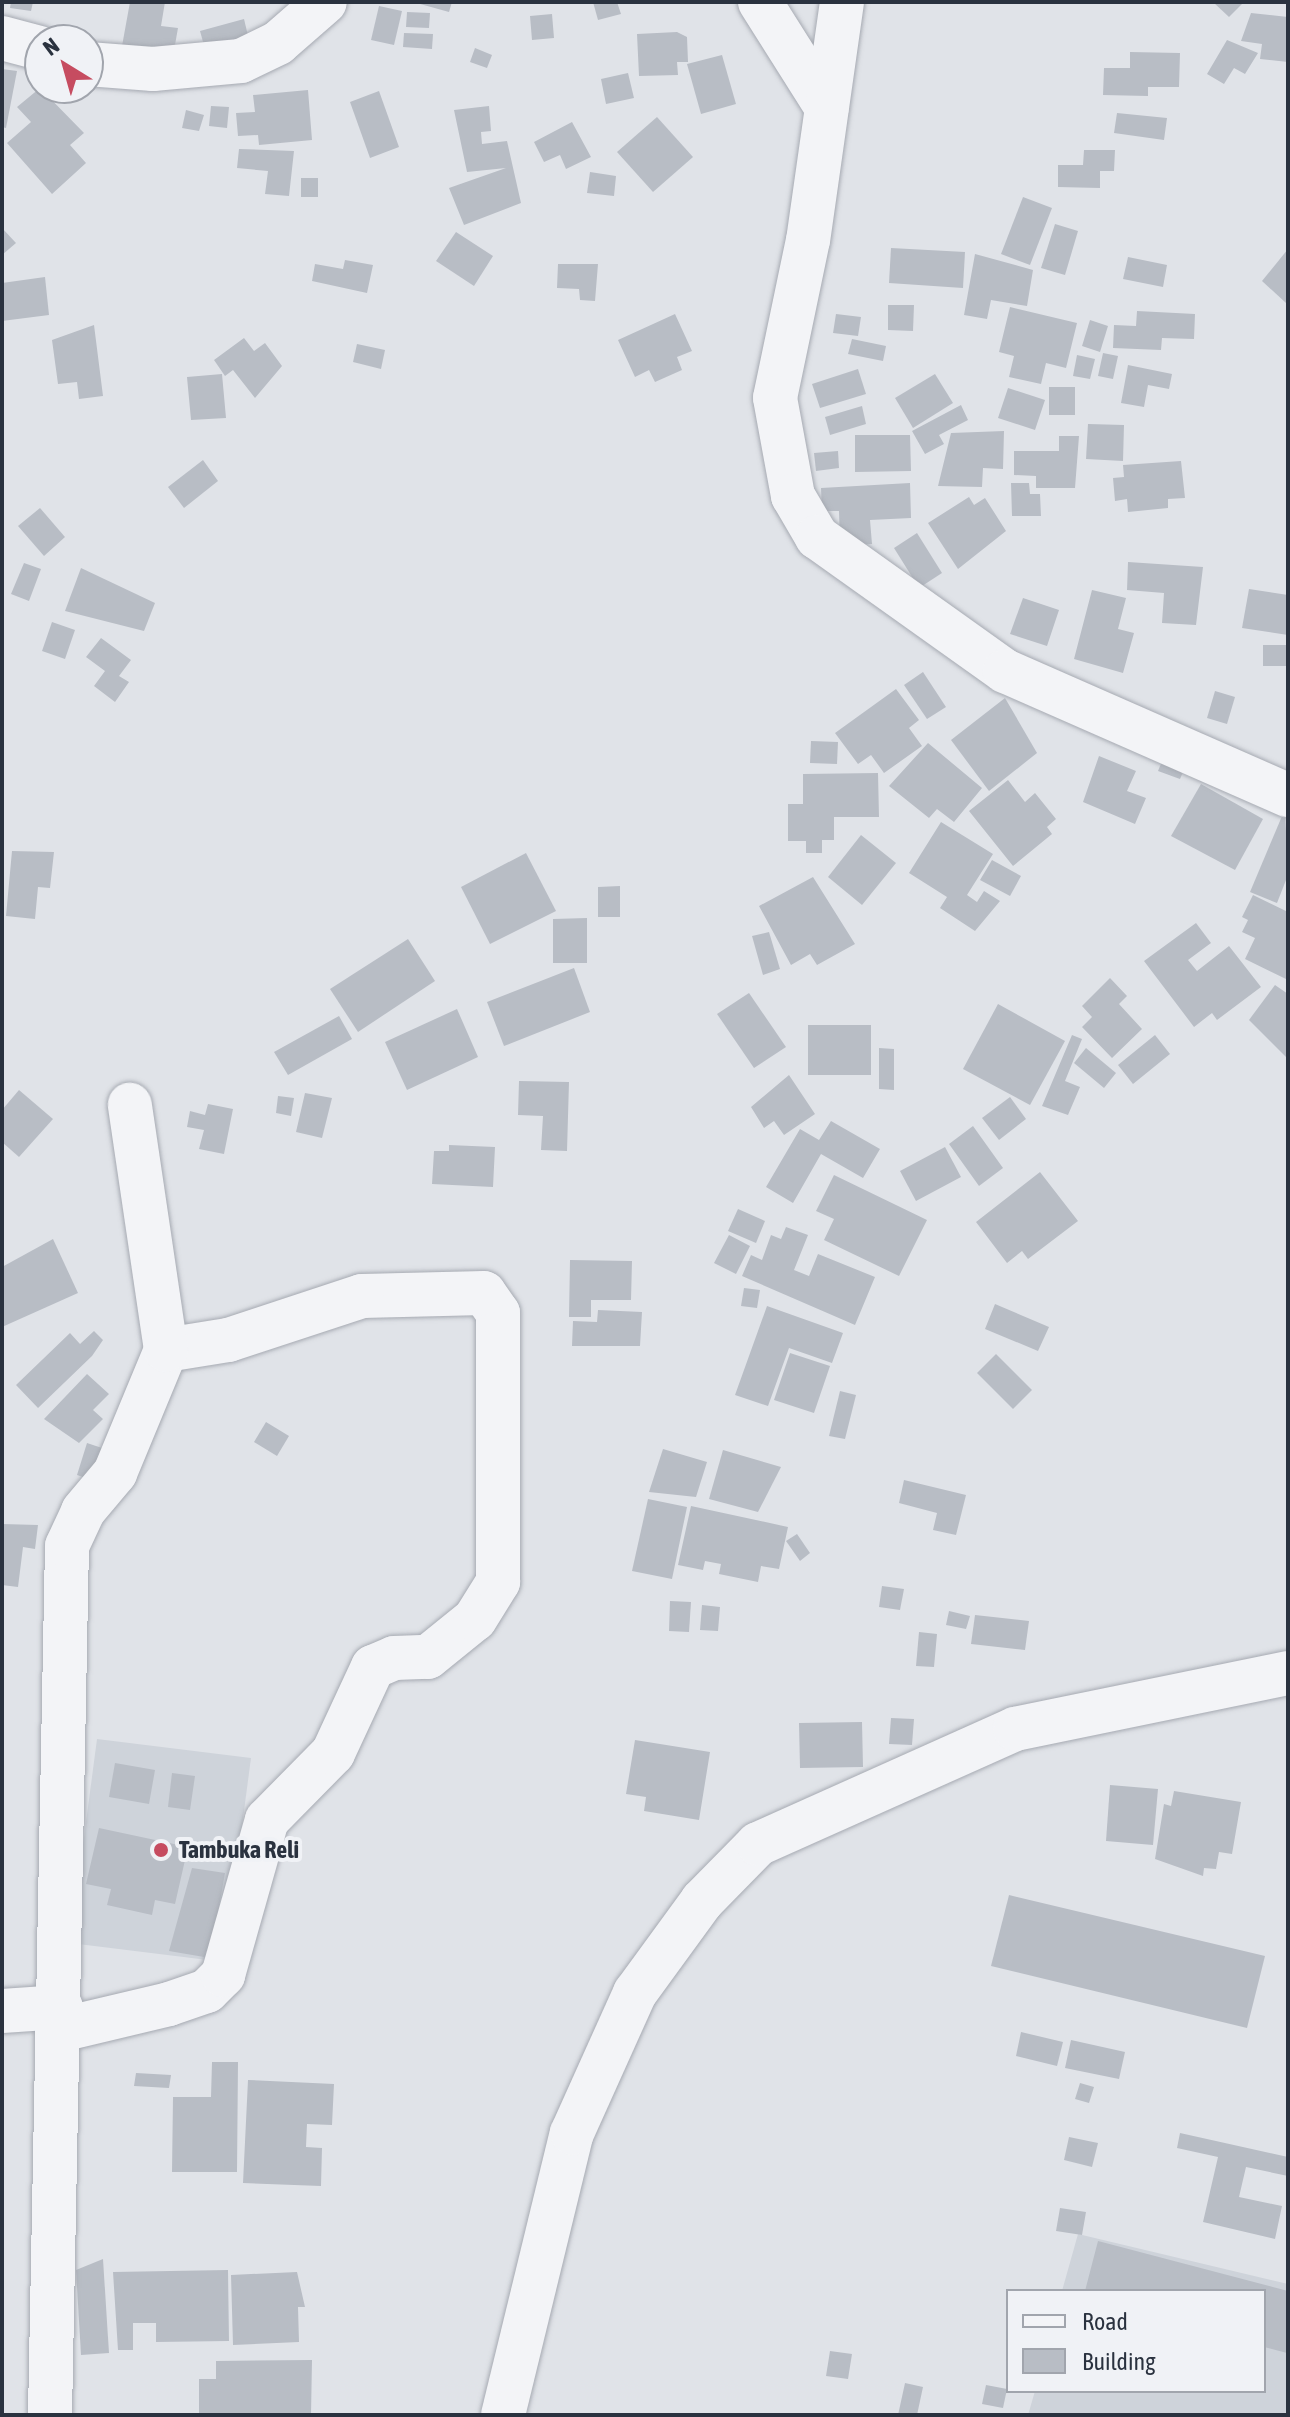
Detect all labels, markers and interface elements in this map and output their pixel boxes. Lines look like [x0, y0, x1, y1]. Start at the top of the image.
north arrow [24, 24, 104, 104]
text: N [38, 32, 64, 61]
place label: Tambuka Reli [179, 1836, 299, 1864]
marker: Tambuka Reli [150, 1839, 172, 1861]
legend [1006, 2289, 1266, 2393]
text: Road [1082, 2308, 1128, 2335]
text: Building [1082, 2348, 1155, 2375]

